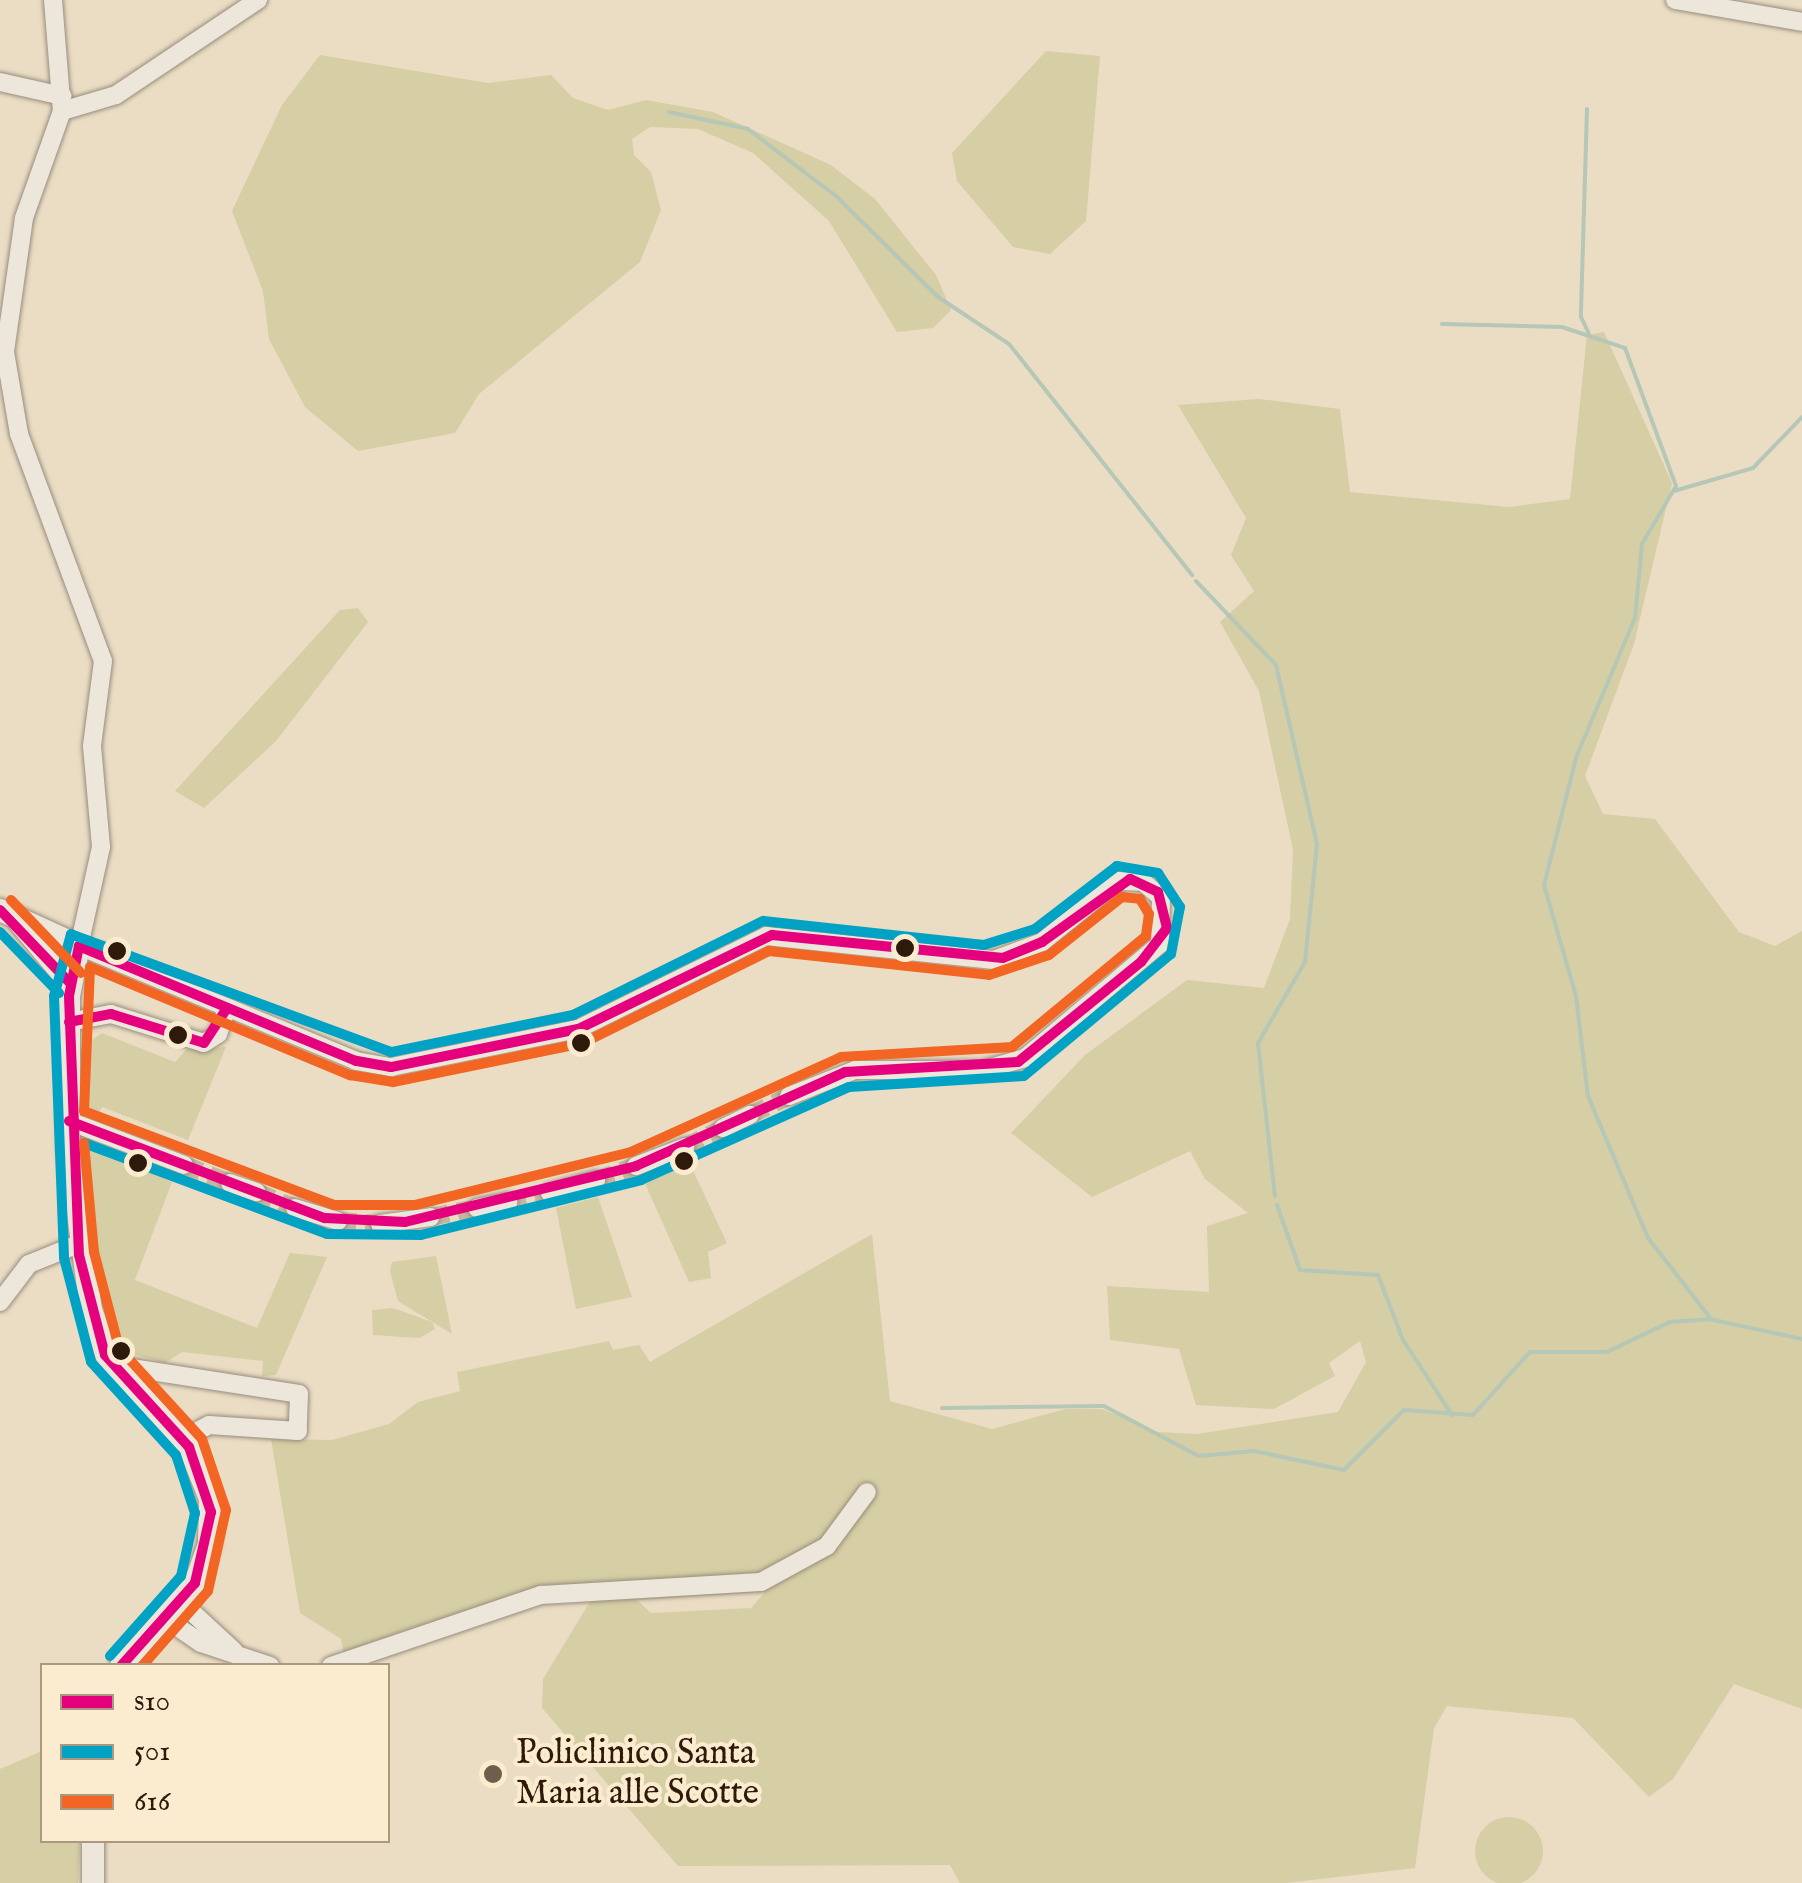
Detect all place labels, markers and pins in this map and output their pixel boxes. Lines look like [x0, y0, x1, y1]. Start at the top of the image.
unlabelled marker [895, 938, 915, 958]
unlabelled marker [107, 941, 127, 961]
unlabelled marker [168, 1025, 188, 1045]
unlabelled marker [571, 1033, 591, 1053]
unlabelled marker [674, 1151, 694, 1171]
unlabelled marker [128, 1153, 148, 1173]
unlabelled marker [111, 1341, 131, 1361]
place label: Policlinico Santa Maria alle Scotte [516, 1733, 759, 1815]
marker: Policlinico Santa Maria alle Scotte [480, 1761, 506, 1787]

